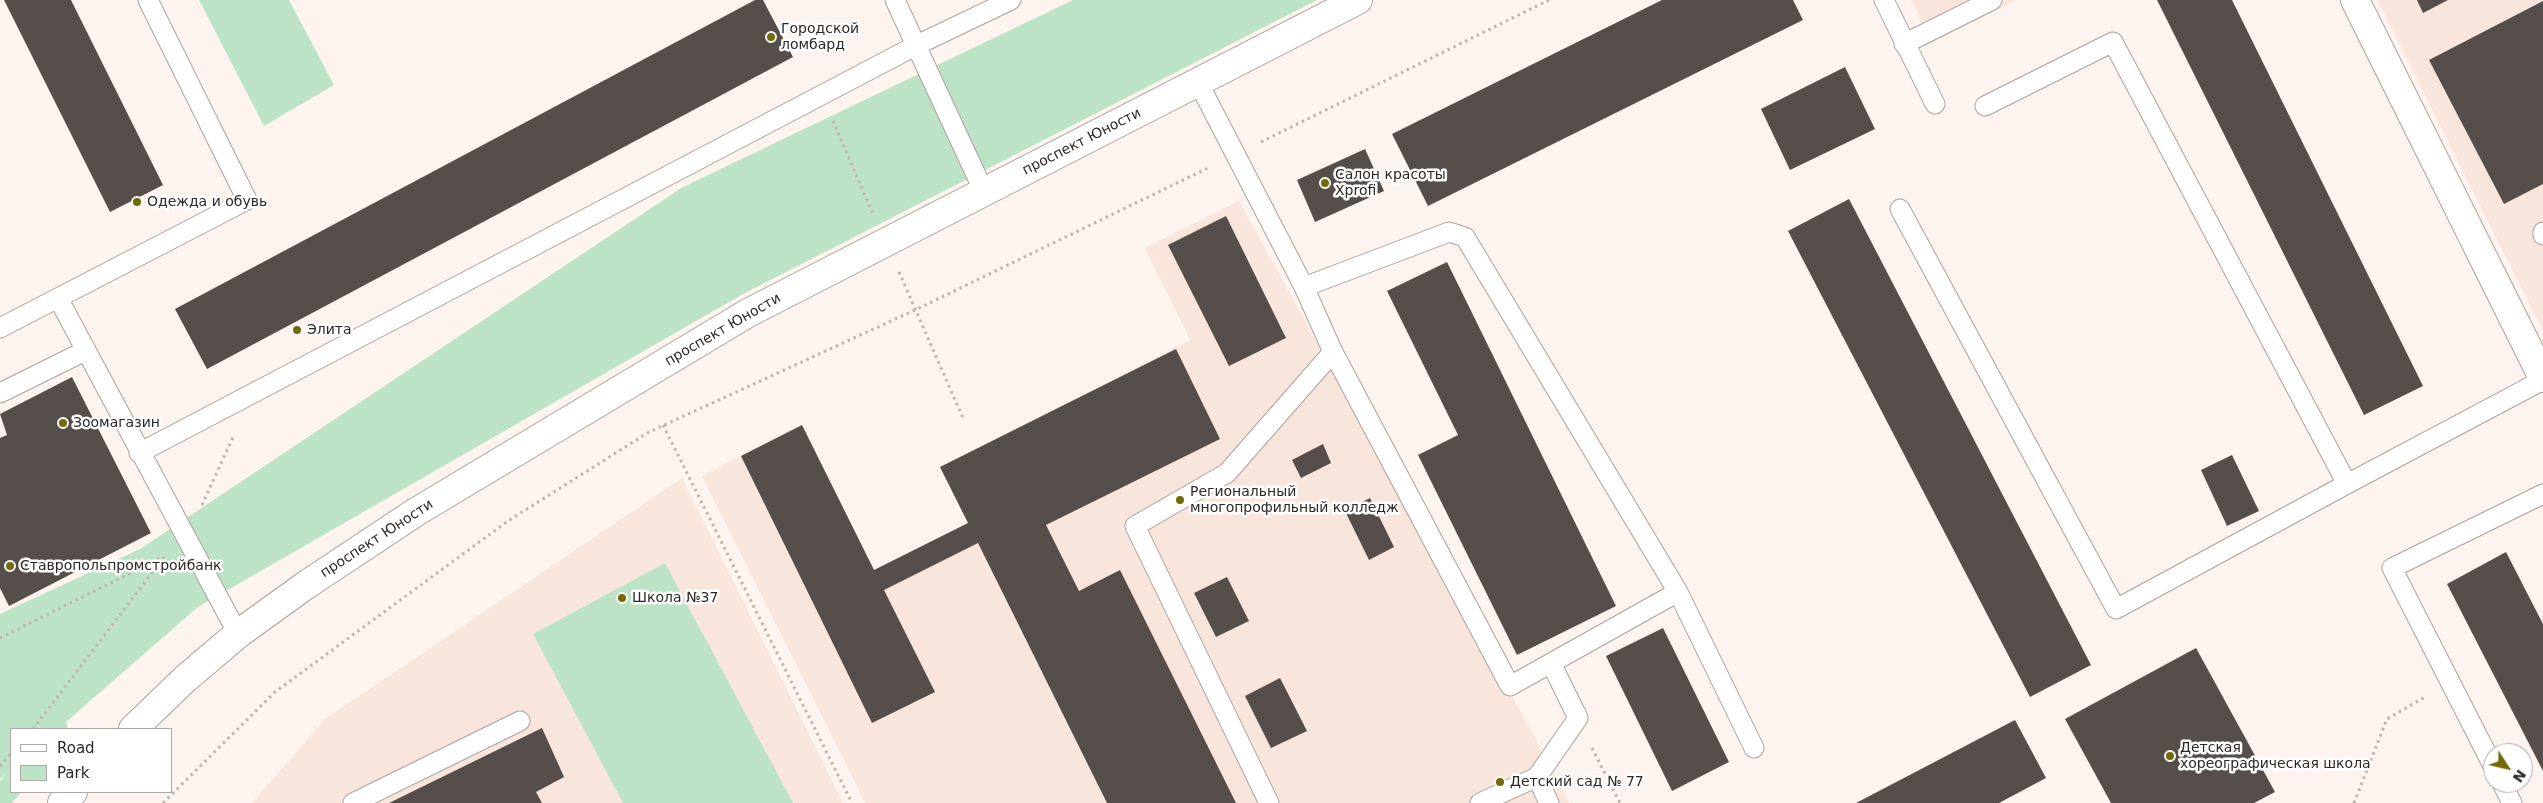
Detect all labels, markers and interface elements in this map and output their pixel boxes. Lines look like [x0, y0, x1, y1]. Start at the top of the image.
place label: Городской ломбард [781, 21, 859, 54]
marker: Городской ломбард [765, 31, 777, 43]
street label: проспект Юности [1020, 105, 1144, 179]
place label: Салон красоты Xprofi [1335, 167, 1446, 200]
marker: Салон красоты Xprofi [1319, 177, 1331, 189]
place label: Одежда и обувь [147, 194, 267, 210]
marker: Одежда и обувь [131, 196, 143, 208]
street label: проспект Юности [662, 290, 784, 370]
place label: Элита [307, 322, 352, 338]
marker: Элита [291, 324, 303, 336]
place label: Зоомагазин [73, 415, 160, 431]
marker: Зоомагазин [57, 417, 69, 429]
place label: Региональный многопрофильный колледж [1190, 484, 1399, 516]
marker: Региональный многопрофильный колледж [1174, 494, 1186, 506]
street label: проспект Юности [318, 496, 436, 582]
place label: Ставропольпромстройбанк [20, 558, 222, 574]
marker: Ставропольпромстройбанк [4, 560, 16, 572]
place label: Школа №37 [632, 590, 718, 606]
marker: Школа №37 [616, 592, 628, 604]
legend [10, 728, 172, 793]
text: Road [57, 739, 95, 757]
place label: Детская хореографическая школа [2180, 740, 2371, 772]
north arrow [2483, 743, 2533, 793]
marker: Детская хореографическая школа [2164, 750, 2176, 762]
text: Park [57, 764, 89, 782]
text: N [2510, 767, 2529, 785]
place label: Детский сад № 77 [1510, 774, 1644, 790]
marker: Детский сад № 77 [1494, 776, 1506, 788]

